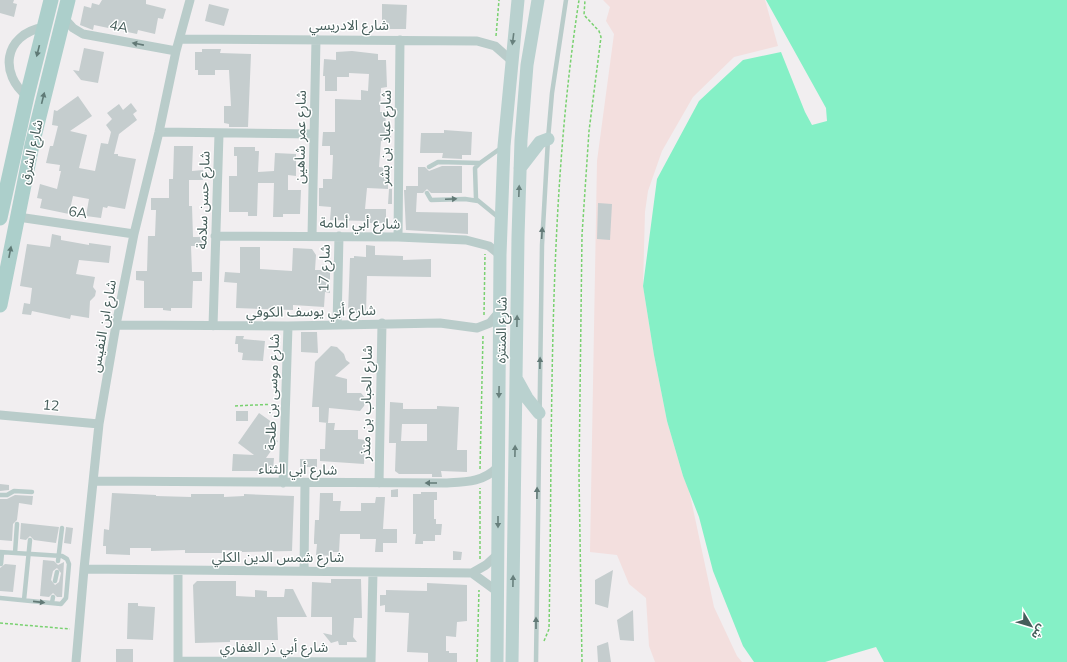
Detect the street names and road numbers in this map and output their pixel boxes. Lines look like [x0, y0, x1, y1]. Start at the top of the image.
street label: 4A [108, 15, 131, 37]
street label: شارع الادريسي [309, 16, 389, 36]
street label: شارع عمر شاهين [290, 90, 312, 184]
street label: شارع عباد بن بشر [375, 90, 397, 187]
street label: شارع الشرق [15, 118, 49, 186]
street label: شارع حسن سلامة [192, 150, 216, 250]
street label: 6A [67, 202, 89, 222]
street label: شارع أبي أمامة [319, 213, 401, 235]
street label: شارع 17 [314, 244, 336, 292]
street label: شارع ابن النفيس [86, 278, 122, 374]
street label: شارع المنتزه [491, 296, 513, 364]
street label: شارع أبي يوسف الكوفي [246, 301, 376, 323]
street label: شارع موسى بن طلحة [261, 333, 285, 451]
street label: شارع الحباب بن منذر [356, 345, 378, 462]
street label: 12 [42, 395, 60, 415]
street label: شارع أبي الثناء [258, 459, 338, 481]
street label: شارع شمس الدين الكلي [212, 548, 344, 568]
street label: شارع أبي ذر الغفاري [220, 638, 328, 658]

